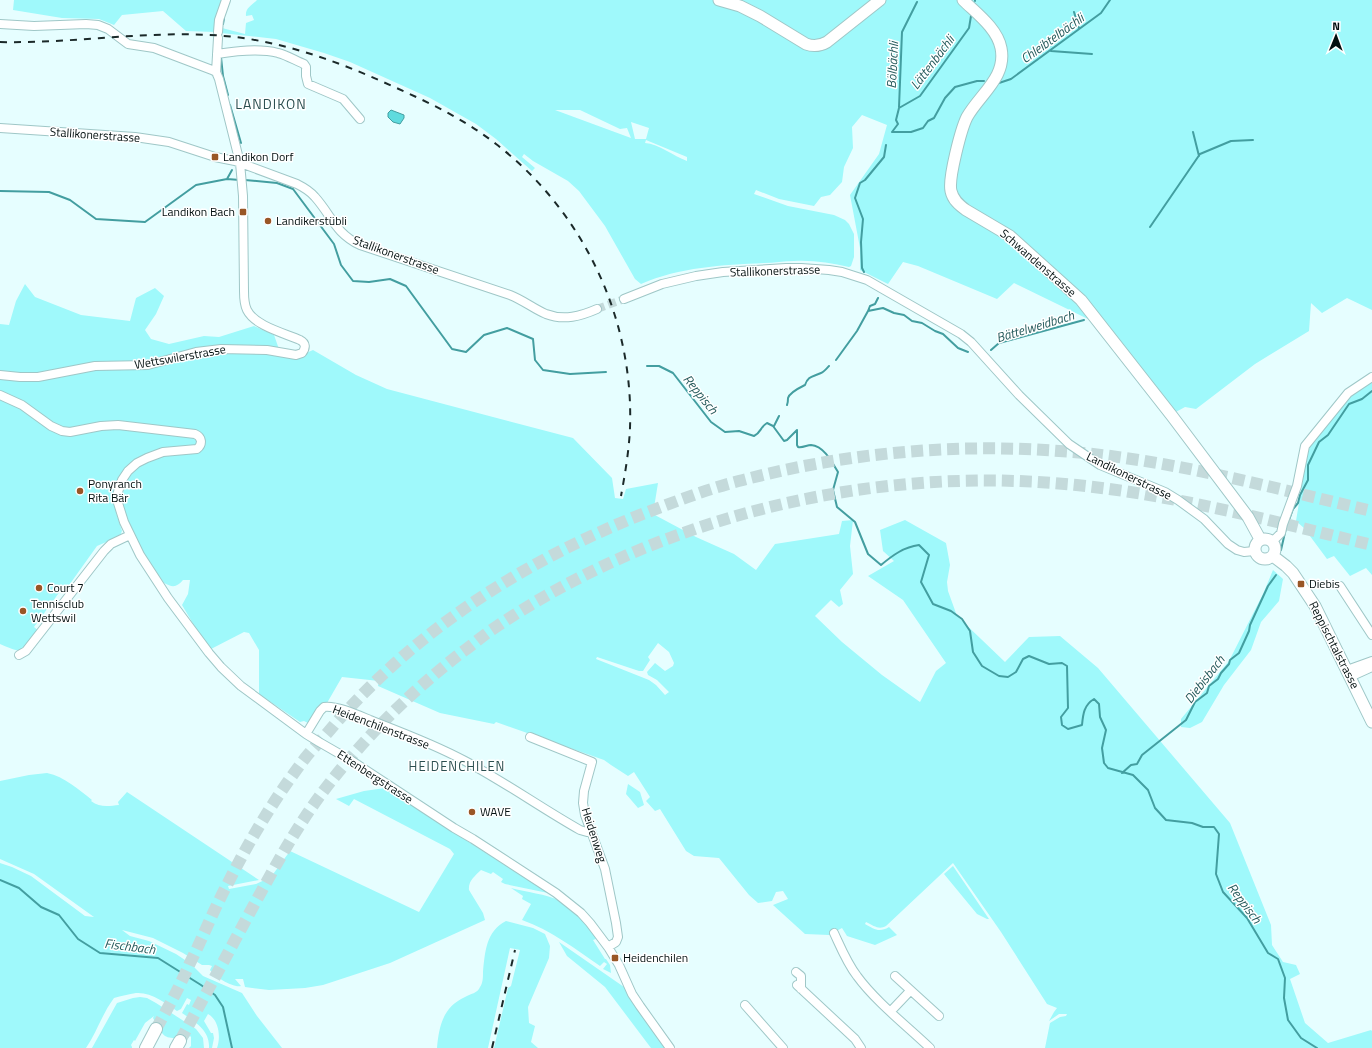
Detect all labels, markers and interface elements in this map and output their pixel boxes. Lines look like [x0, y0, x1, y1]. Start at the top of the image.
water label: Chleibtelbächli [1016, 7, 1089, 68]
north arrow [1316, 16, 1356, 56]
text: N [1332, 18, 1340, 34]
water label: Lättenbächli [905, 30, 960, 93]
water label: Bölbächli [881, 40, 903, 89]
district label: LANDIKON [235, 93, 307, 114]
street label: Stallikonerstrasse [49, 122, 141, 147]
place label: Landikon Dorf [223, 147, 293, 166]
marker: Landikon Dorf [210, 152, 220, 162]
place label: Landikon Bach [162, 202, 235, 221]
marker: Landikon Bach [238, 207, 248, 217]
place label: Landikerstübli [276, 211, 347, 230]
marker: Landikerstübli [263, 216, 273, 226]
street label: Schwandenstrasse [996, 224, 1081, 301]
street label: Stallikonerstrasse [350, 230, 442, 279]
street label: Stallikonerstrasse [729, 259, 821, 282]
water label: Bättelweidbach [994, 305, 1077, 347]
street label: Wettswilerstrasse [133, 339, 227, 374]
water label: Reppisch [679, 370, 724, 419]
street label: Landikonerstrasse [1083, 447, 1175, 504]
place label: Ponyranch Rita Bär [88, 474, 142, 507]
marker: Ponyranch Rita Bär [75, 486, 85, 496]
place label: Diebis [1309, 574, 1340, 593]
place label: Court 7 [47, 578, 84, 597]
marker: Diebis [1296, 579, 1306, 589]
marker: Court 7 [34, 583, 44, 593]
place label: Tennisclub Wettswil [31, 594, 84, 627]
street label: Reppischtalstrasse [1304, 598, 1365, 692]
marker: Tennisclub Wettswil [18, 606, 28, 616]
water label: Diebisbach [1179, 650, 1229, 707]
street label: Heidenchilenstrasse [330, 699, 432, 754]
street label: Ettenbergstrasse [333, 745, 417, 808]
district label: HEIDENCHILEN [409, 756, 505, 776]
place label: WAVE [480, 802, 511, 821]
street label: Heidenweg [577, 805, 612, 865]
marker: WAVE [467, 807, 477, 817]
water label: Reppisch [1223, 879, 1267, 928]
water label: Fischbach [103, 933, 157, 959]
place label: Heidenchilen [623, 948, 688, 967]
marker: Heidenchilen [610, 953, 620, 963]

